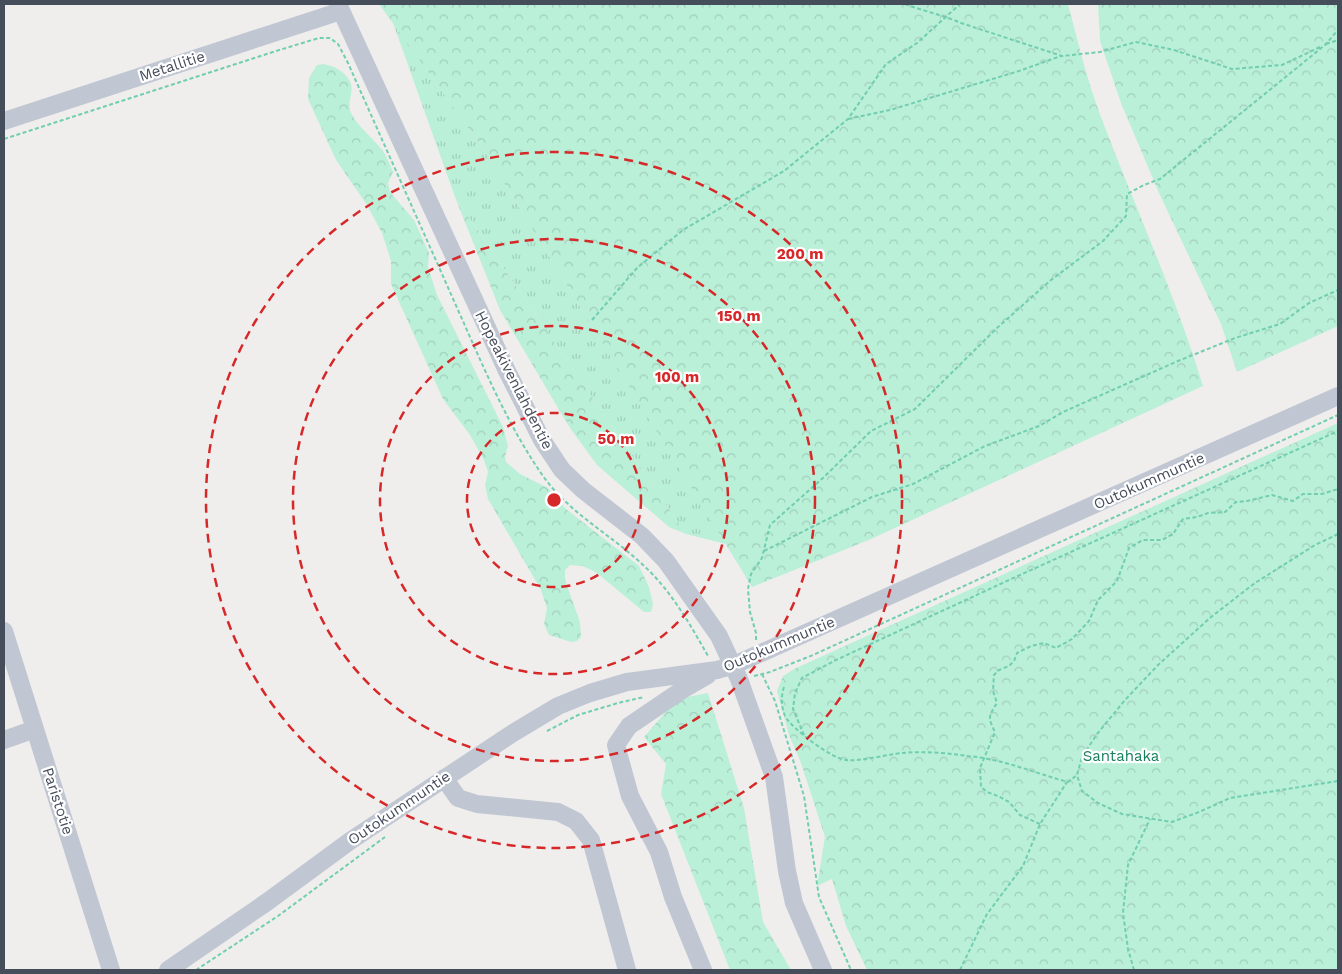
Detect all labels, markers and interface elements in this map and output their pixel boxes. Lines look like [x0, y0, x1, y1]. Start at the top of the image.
street label: Metallitie [137, 47, 207, 85]
text: 200 m [777, 245, 823, 263]
text: 150 m [717, 307, 761, 325]
street label: Hopeakivenlahdentie [471, 308, 557, 452]
text: 100 m [655, 368, 699, 386]
text: 50 m [598, 430, 634, 448]
street label: Outokummuntie [1091, 448, 1207, 514]
centre of rings [545, 491, 563, 509]
street label: Outokummuntie [720, 612, 838, 676]
park label: Santahaka [1083, 747, 1160, 765]
street label: Paristotie [39, 765, 77, 837]
street label: Outokummuntie [344, 767, 454, 849]

